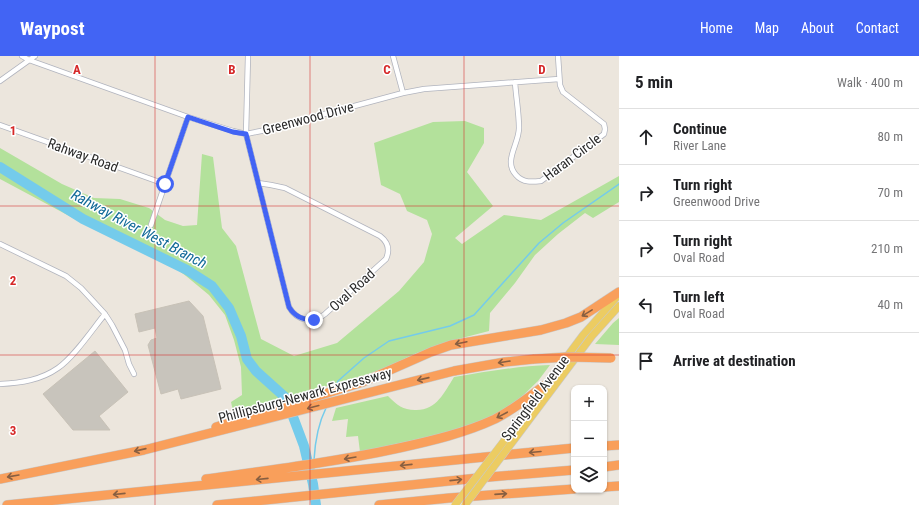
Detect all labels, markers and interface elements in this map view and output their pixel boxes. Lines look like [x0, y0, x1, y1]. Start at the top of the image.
text: Waypost [20, 17, 85, 40]
text: Home [700, 20, 733, 36]
text: Map [755, 20, 779, 36]
text: About [801, 20, 834, 36]
text: Contact [856, 20, 899, 36]
text: A [73, 62, 81, 77]
text: B [228, 62, 236, 77]
text: C [383, 62, 391, 77]
text: D [538, 62, 546, 77]
text: 5 min [635, 72, 673, 92]
text: Walk · 400 m [837, 75, 903, 90]
street label: Greenwood Drive [261, 98, 356, 138]
text: Continue [673, 120, 727, 138]
text: 1 [10, 123, 16, 138]
icon: ahead [635, 126, 657, 148]
text: 80 m [877, 129, 903, 144]
street label: Haran Circle [540, 130, 604, 184]
street label: Rahway Road [46, 135, 120, 175]
text: River Lane [673, 138, 726, 153]
route start [156, 175, 174, 193]
text: Turn right [673, 176, 732, 194]
icon: right [635, 182, 657, 204]
text: 70 m [877, 185, 903, 200]
water label: Rahway River West Branch [68, 186, 210, 272]
text: Greenwood Drive [673, 194, 760, 209]
text: Turn right [673, 232, 732, 250]
icon: right [635, 238, 657, 260]
text: 210 m [871, 241, 903, 256]
text: Oval Road [673, 250, 725, 265]
street label: Oval Road [326, 265, 378, 315]
text: 2 [10, 273, 17, 288]
text: Turn left [673, 288, 724, 306]
icon: left [635, 294, 657, 316]
text: 40 m [877, 297, 903, 312]
text: Oval Road [673, 306, 725, 321]
one-way arrow [581, 309, 592, 318]
route end [305, 311, 323, 329]
one-way arrow [455, 339, 468, 347]
icon: arrive [635, 350, 657, 372]
street label: Springfield Avenue [498, 352, 572, 444]
text: Arrive at destination [673, 352, 796, 370]
one-way arrow [498, 358, 511, 366]
street label: Phillipsburg-Newark Expressway [217, 364, 394, 426]
one-way arrow [417, 375, 430, 383]
map controls [571, 385, 607, 493]
button: + [571, 385, 607, 421]
one-way arrow [307, 404, 320, 411]
one-way arrow [496, 412, 508, 419]
button: − [571, 421, 607, 457]
text: 3 [10, 423, 16, 438]
one-way arrow [134, 447, 147, 455]
one-way arrow [529, 448, 542, 456]
one-way arrow [344, 454, 357, 462]
button: layers [571, 457, 607, 493]
one-way arrow [400, 461, 413, 468]
one-way arrow [7, 472, 20, 480]
one-way arrow [256, 475, 269, 483]
one-way arrow [449, 477, 462, 484]
one-way arrow [113, 490, 126, 497]
one-way arrow [494, 490, 507, 497]

